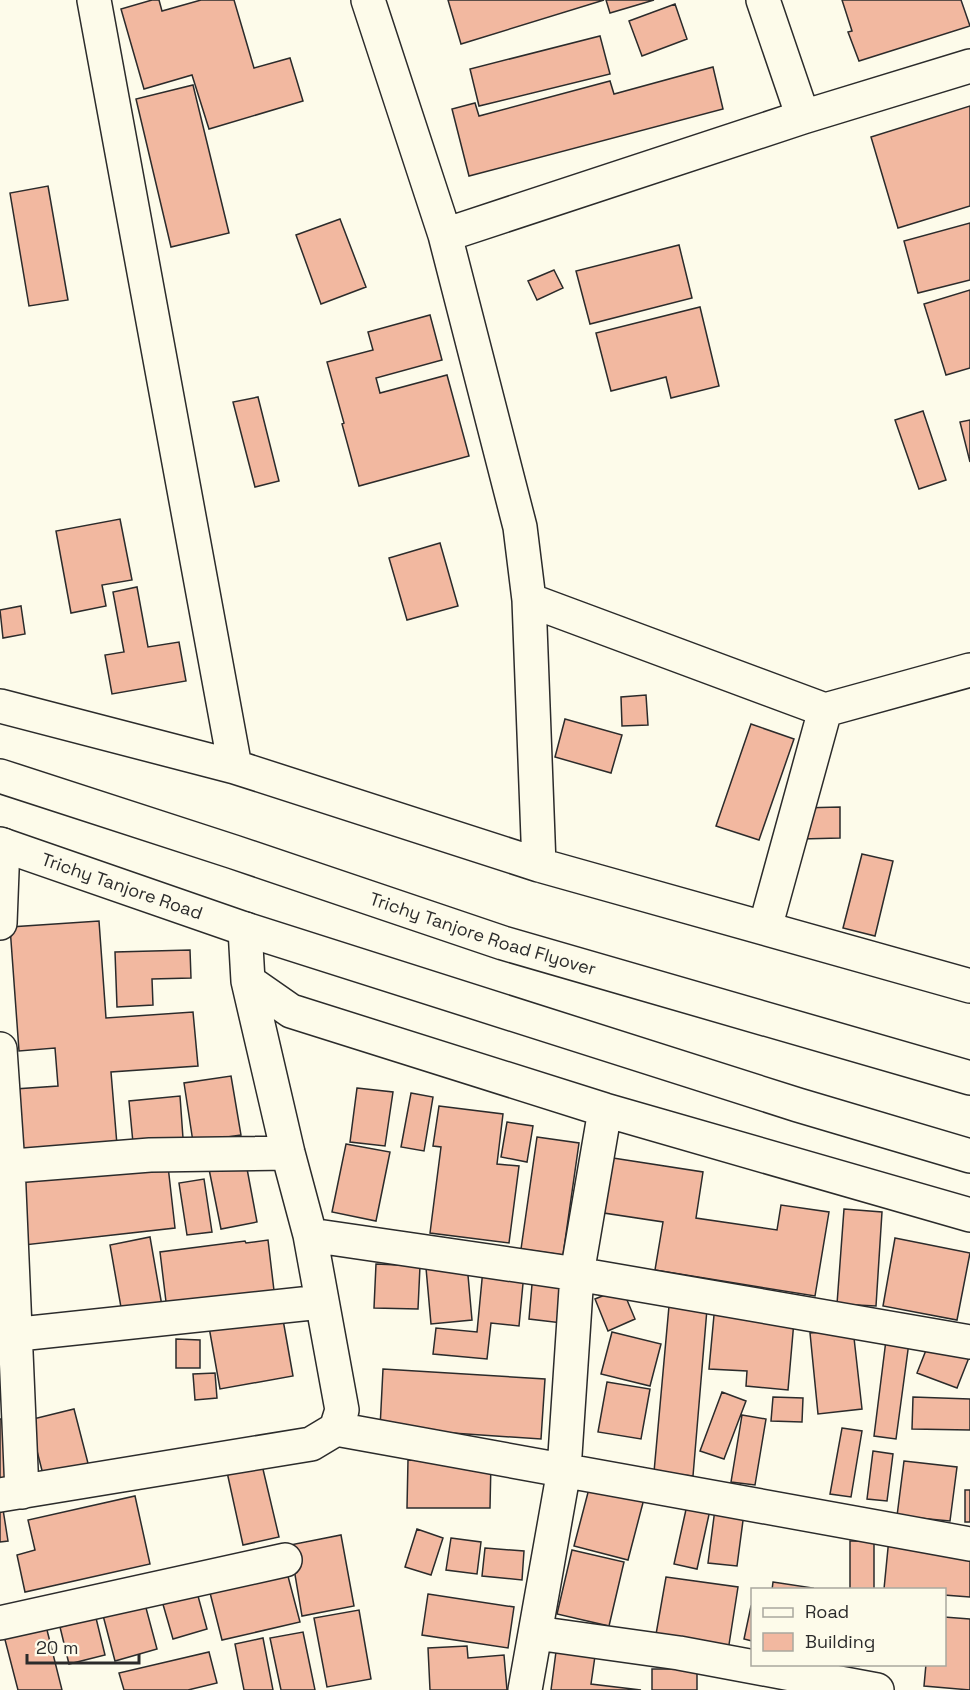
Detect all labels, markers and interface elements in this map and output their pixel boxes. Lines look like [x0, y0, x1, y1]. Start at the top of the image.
street label: Trichy Tanjore Road [38, 847, 206, 924]
street label: Trichy Tanjore Road Flyover [367, 887, 599, 980]
legend [751, 1588, 946, 1666]
text: Road [805, 1600, 849, 1623]
scale bar [27, 1627, 140, 1665]
text: Building [805, 1630, 875, 1653]
text: 20 m [36, 1636, 79, 1659]

